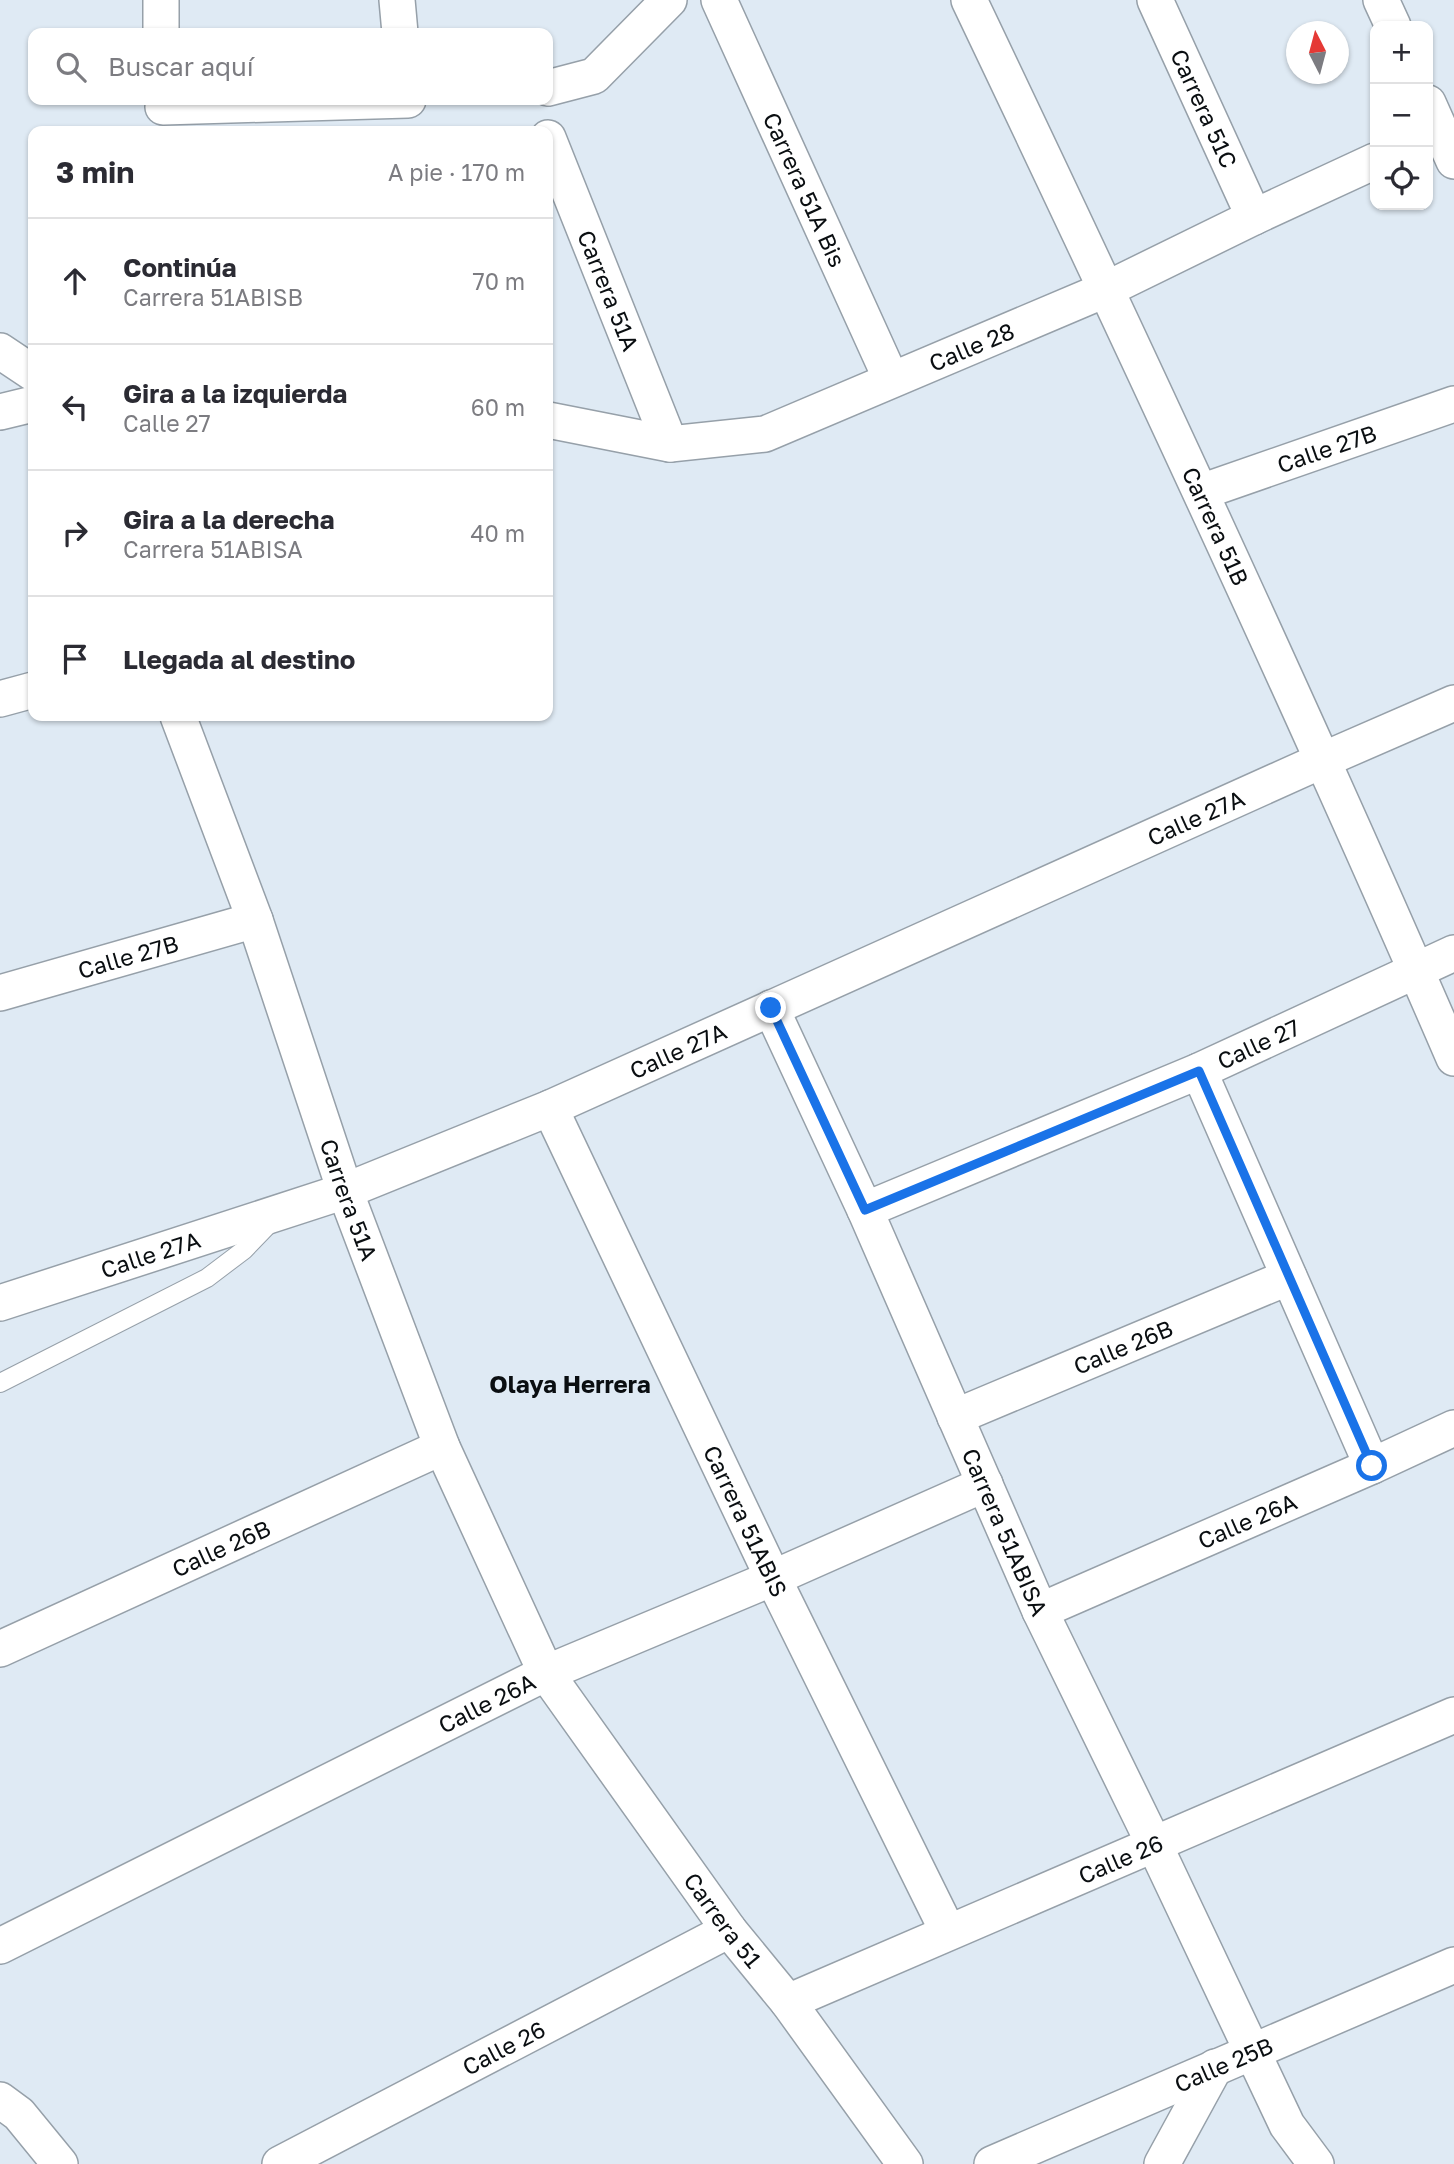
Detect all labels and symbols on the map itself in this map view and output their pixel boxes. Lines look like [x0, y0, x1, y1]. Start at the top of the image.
north arrow [1286, 21, 1349, 84]
street label: Carrera 51C [1165, 45, 1244, 172]
street label: Carrera 51A Bis [758, 108, 852, 271]
street label: Carrera 51A [572, 226, 645, 355]
street label: Calle 28 [925, 316, 1018, 377]
street label: Calle 27B [1273, 418, 1380, 478]
street label: Carrera 51B [1177, 462, 1255, 589]
street label: Calle 27A [1143, 783, 1249, 851]
street label: Calle 27B [74, 929, 181, 984]
route end [755, 992, 786, 1023]
street label: Calle 27 [1212, 1012, 1304, 1075]
street label: Calle 27A [625, 1017, 731, 1084]
street label: Carrera 51A [315, 1135, 384, 1264]
street label: Calle 27A [97, 1225, 204, 1283]
street label: Calle 26B [1069, 1313, 1177, 1380]
district label: Olaya Herrera [489, 1369, 651, 1398]
street label: Carrera 51ABIS [698, 1441, 794, 1601]
street label: Carrera 51ABISA [957, 1444, 1054, 1620]
route start [1356, 1450, 1387, 1481]
street label: Calle 26A [1193, 1487, 1301, 1554]
street label: Calle 26B [167, 1513, 275, 1583]
street label: Calle 26A [433, 1667, 540, 1739]
street label: Calle 26 [1074, 1828, 1167, 1889]
street label: Carrera 51 [678, 1867, 768, 1973]
street label: Calle 26 [457, 2014, 550, 2081]
street label: Calle 25B [1170, 2031, 1277, 2098]

